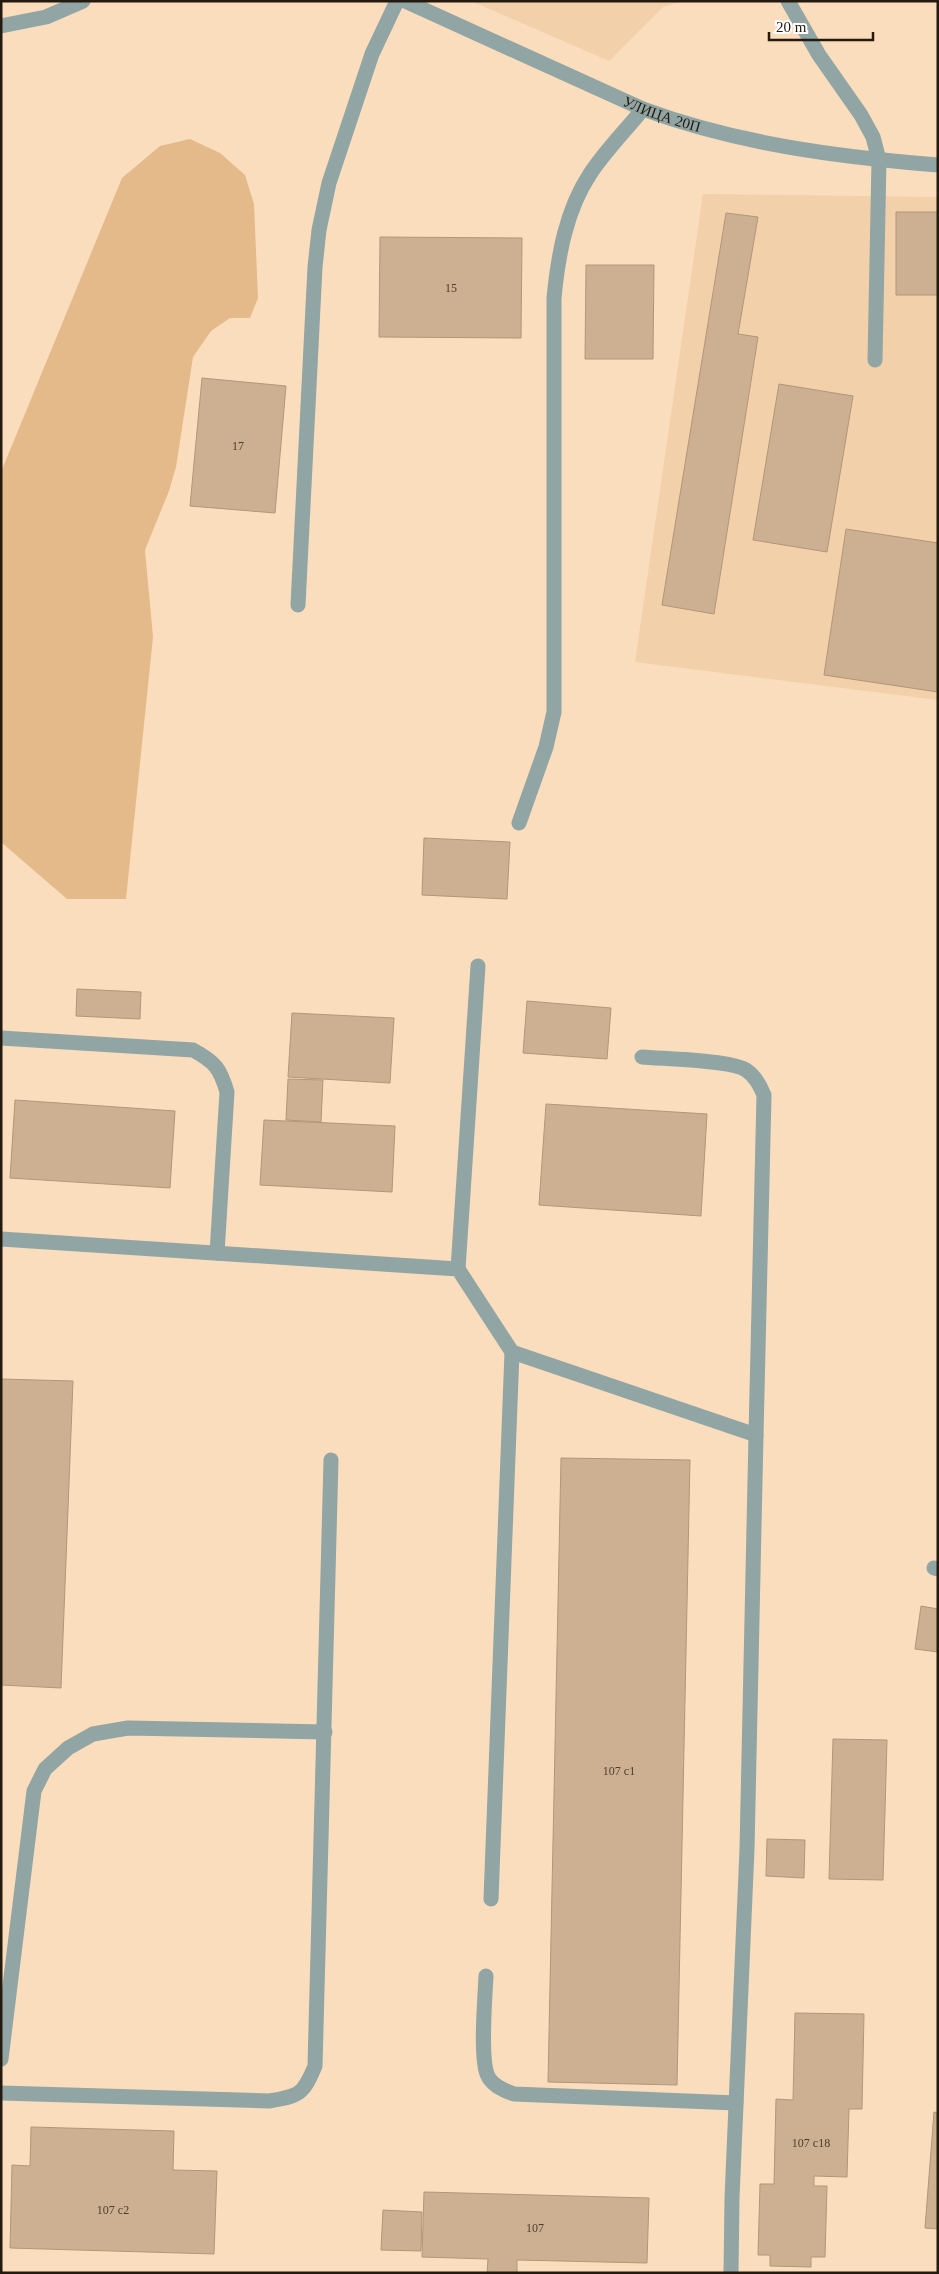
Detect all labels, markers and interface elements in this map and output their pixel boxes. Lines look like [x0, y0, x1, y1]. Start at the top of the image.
scale bar [769, 10, 873, 42]
text: 20 m [776, 19, 807, 35]
street label: УЛИЦА 20П [621, 93, 703, 135]
house number: 15 [445, 281, 457, 295]
house number: 17 [232, 439, 244, 453]
house number: 107 с1 [603, 1764, 635, 1778]
house number: 107 с18 [792, 2136, 830, 2150]
house number: 107 с2 [97, 2203, 129, 2217]
house number: 107 [526, 2221, 544, 2235]

